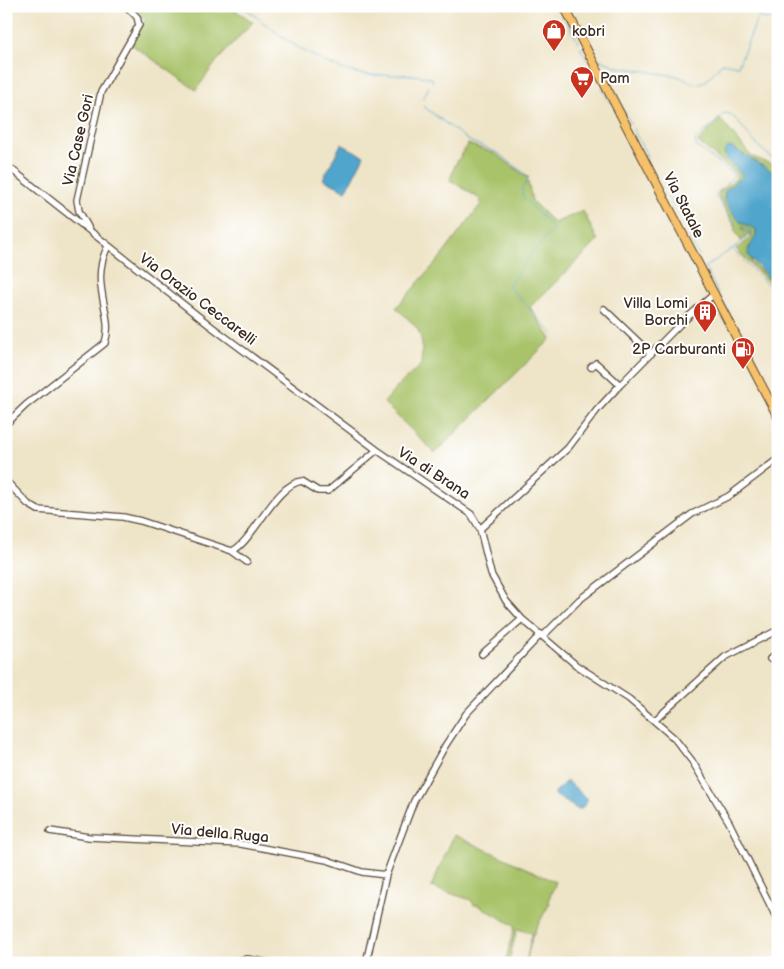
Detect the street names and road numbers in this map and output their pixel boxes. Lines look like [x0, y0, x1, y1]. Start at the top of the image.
street label: Via Case Gori [59, 92, 98, 188]
street label: Via Statale [659, 169, 708, 241]
street label: Via Orazio Ceccarelli [135, 249, 260, 350]
street label: Via di Brana [394, 443, 473, 504]
street label: Via della Ruga [170, 820, 270, 847]

